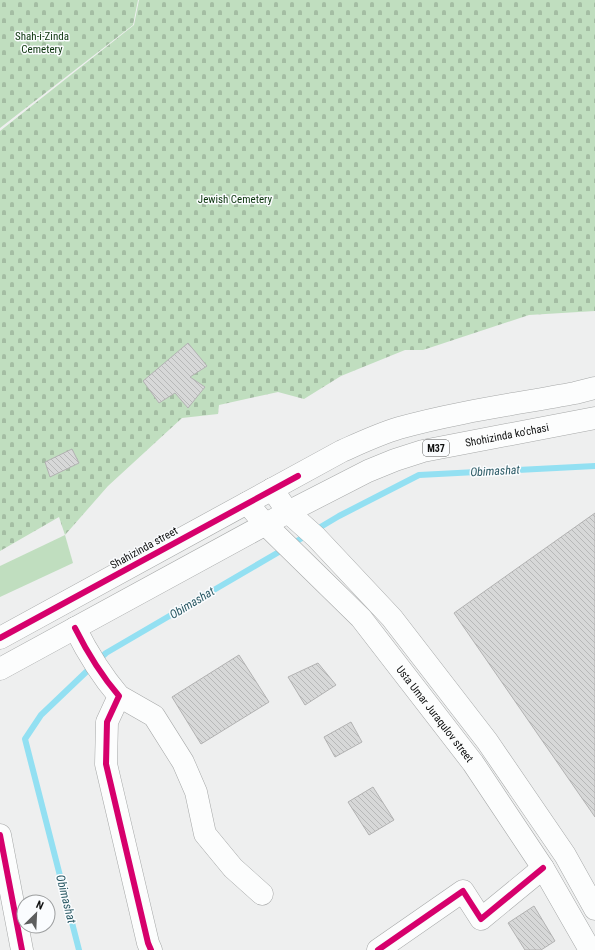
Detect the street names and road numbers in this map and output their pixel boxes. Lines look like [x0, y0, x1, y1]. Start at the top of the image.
street label: Shohizinda ko'chasi [464, 420, 550, 449]
road number: M37 [423, 440, 449, 456]
street label: Shahizinda street [108, 524, 180, 572]
street label: Usta Umar Juraqulov street [394, 663, 476, 765]

